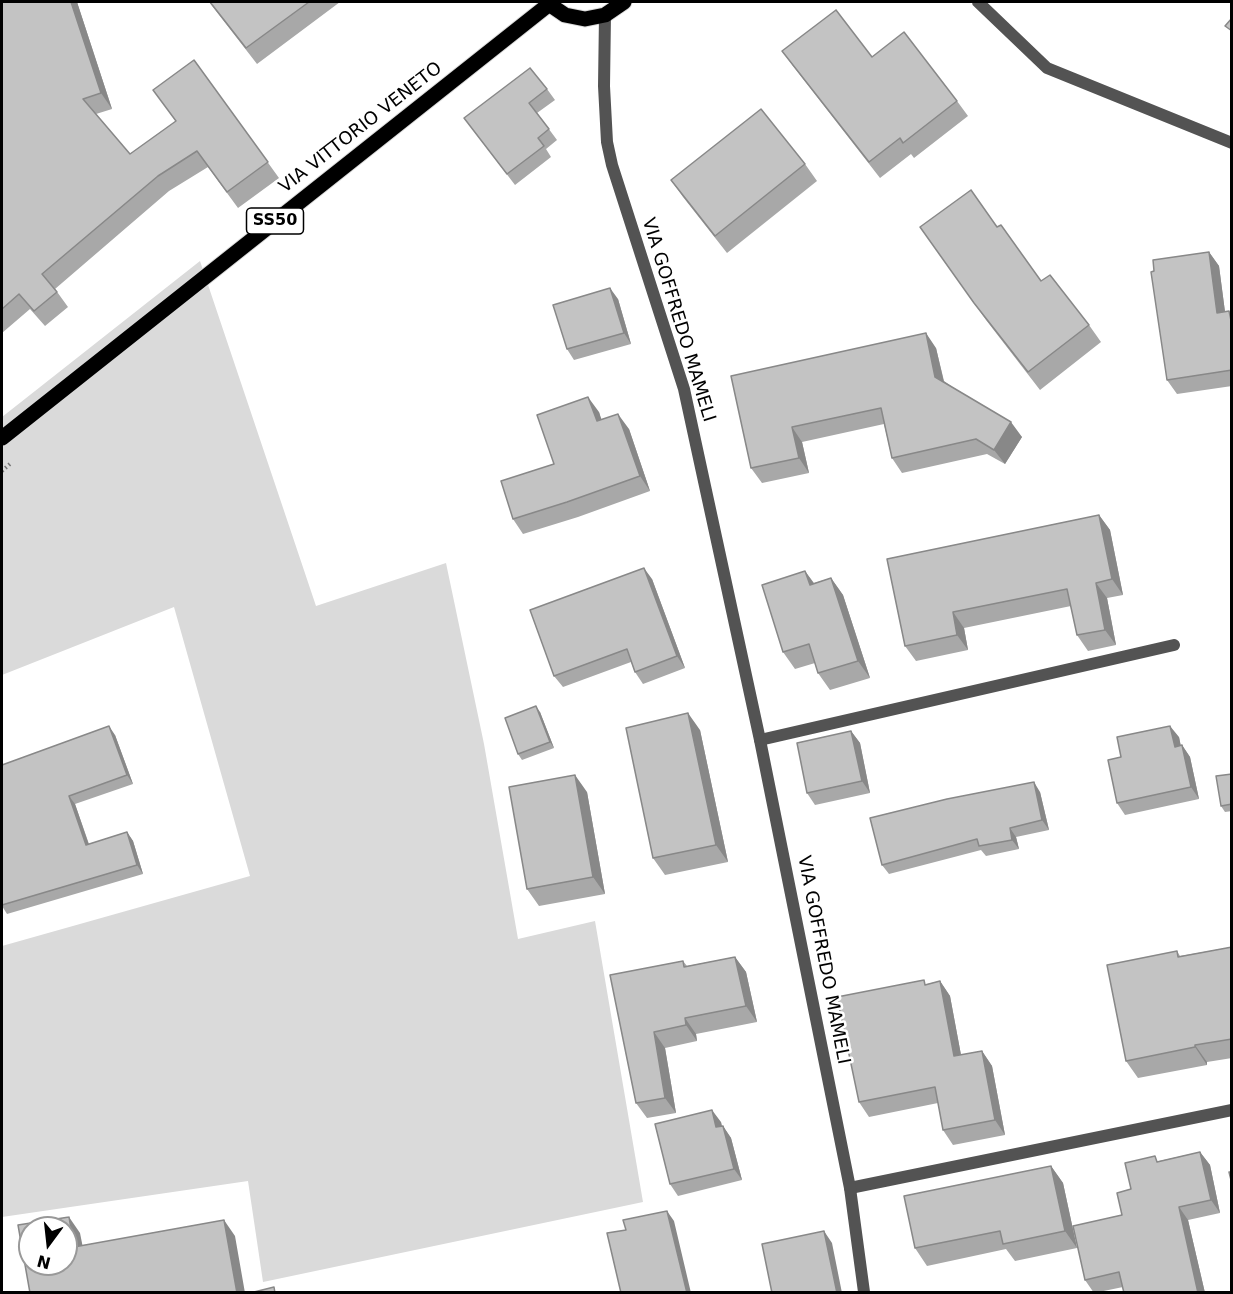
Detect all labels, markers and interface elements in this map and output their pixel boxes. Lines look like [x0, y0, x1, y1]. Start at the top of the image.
street label: VIA VITTORIO VENETO [275, 58, 447, 198]
road number: SS50 [246, 208, 304, 234]
street label: VIA GOFFREDO MAMELI [637, 215, 719, 425]
street label: VIA GOFFREDO MAMELI [792, 854, 854, 1066]
north arrow [18, 1216, 78, 1276]
text: N [35, 1251, 53, 1273]

